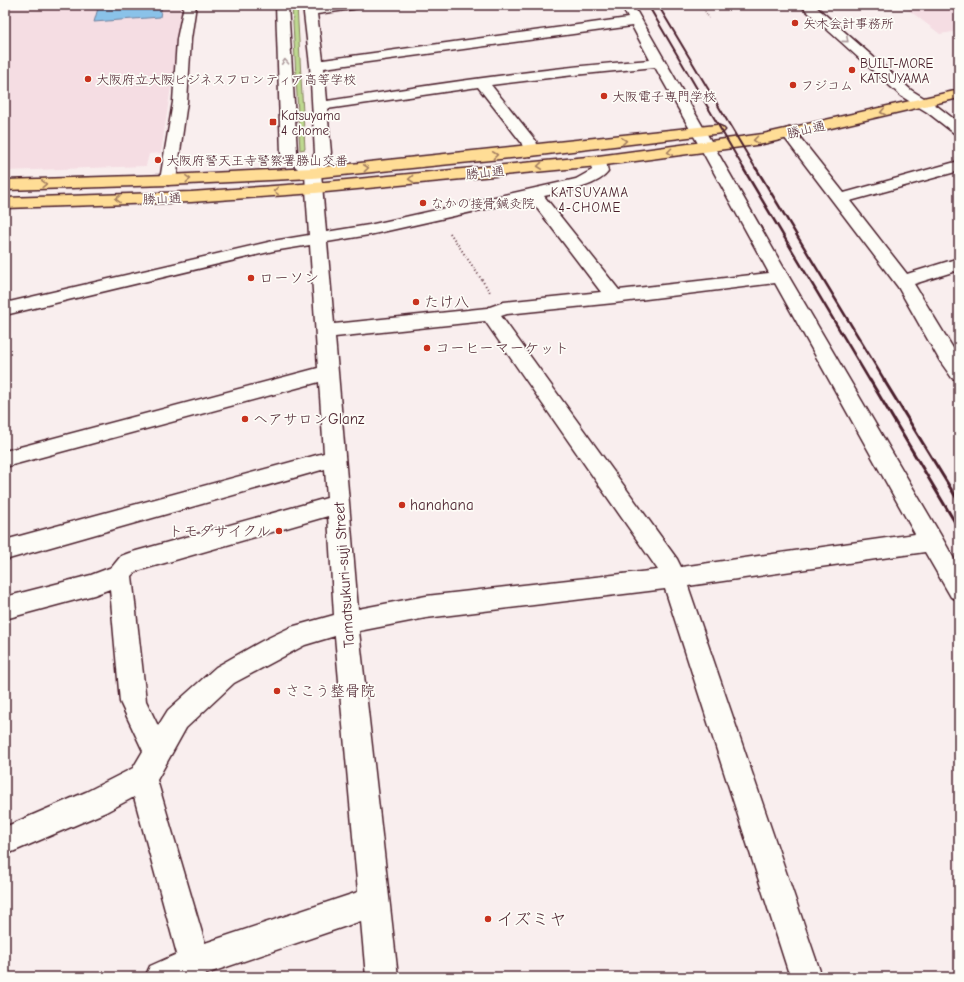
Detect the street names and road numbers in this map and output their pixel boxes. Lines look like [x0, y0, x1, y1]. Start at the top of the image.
street label: 勝山通 [785, 118, 827, 141]
street label: 勝山通 [465, 163, 505, 182]
street label: 勝山通 [142, 190, 182, 207]
street label: Tamatsukuri-suji Street [330, 501, 358, 649]

